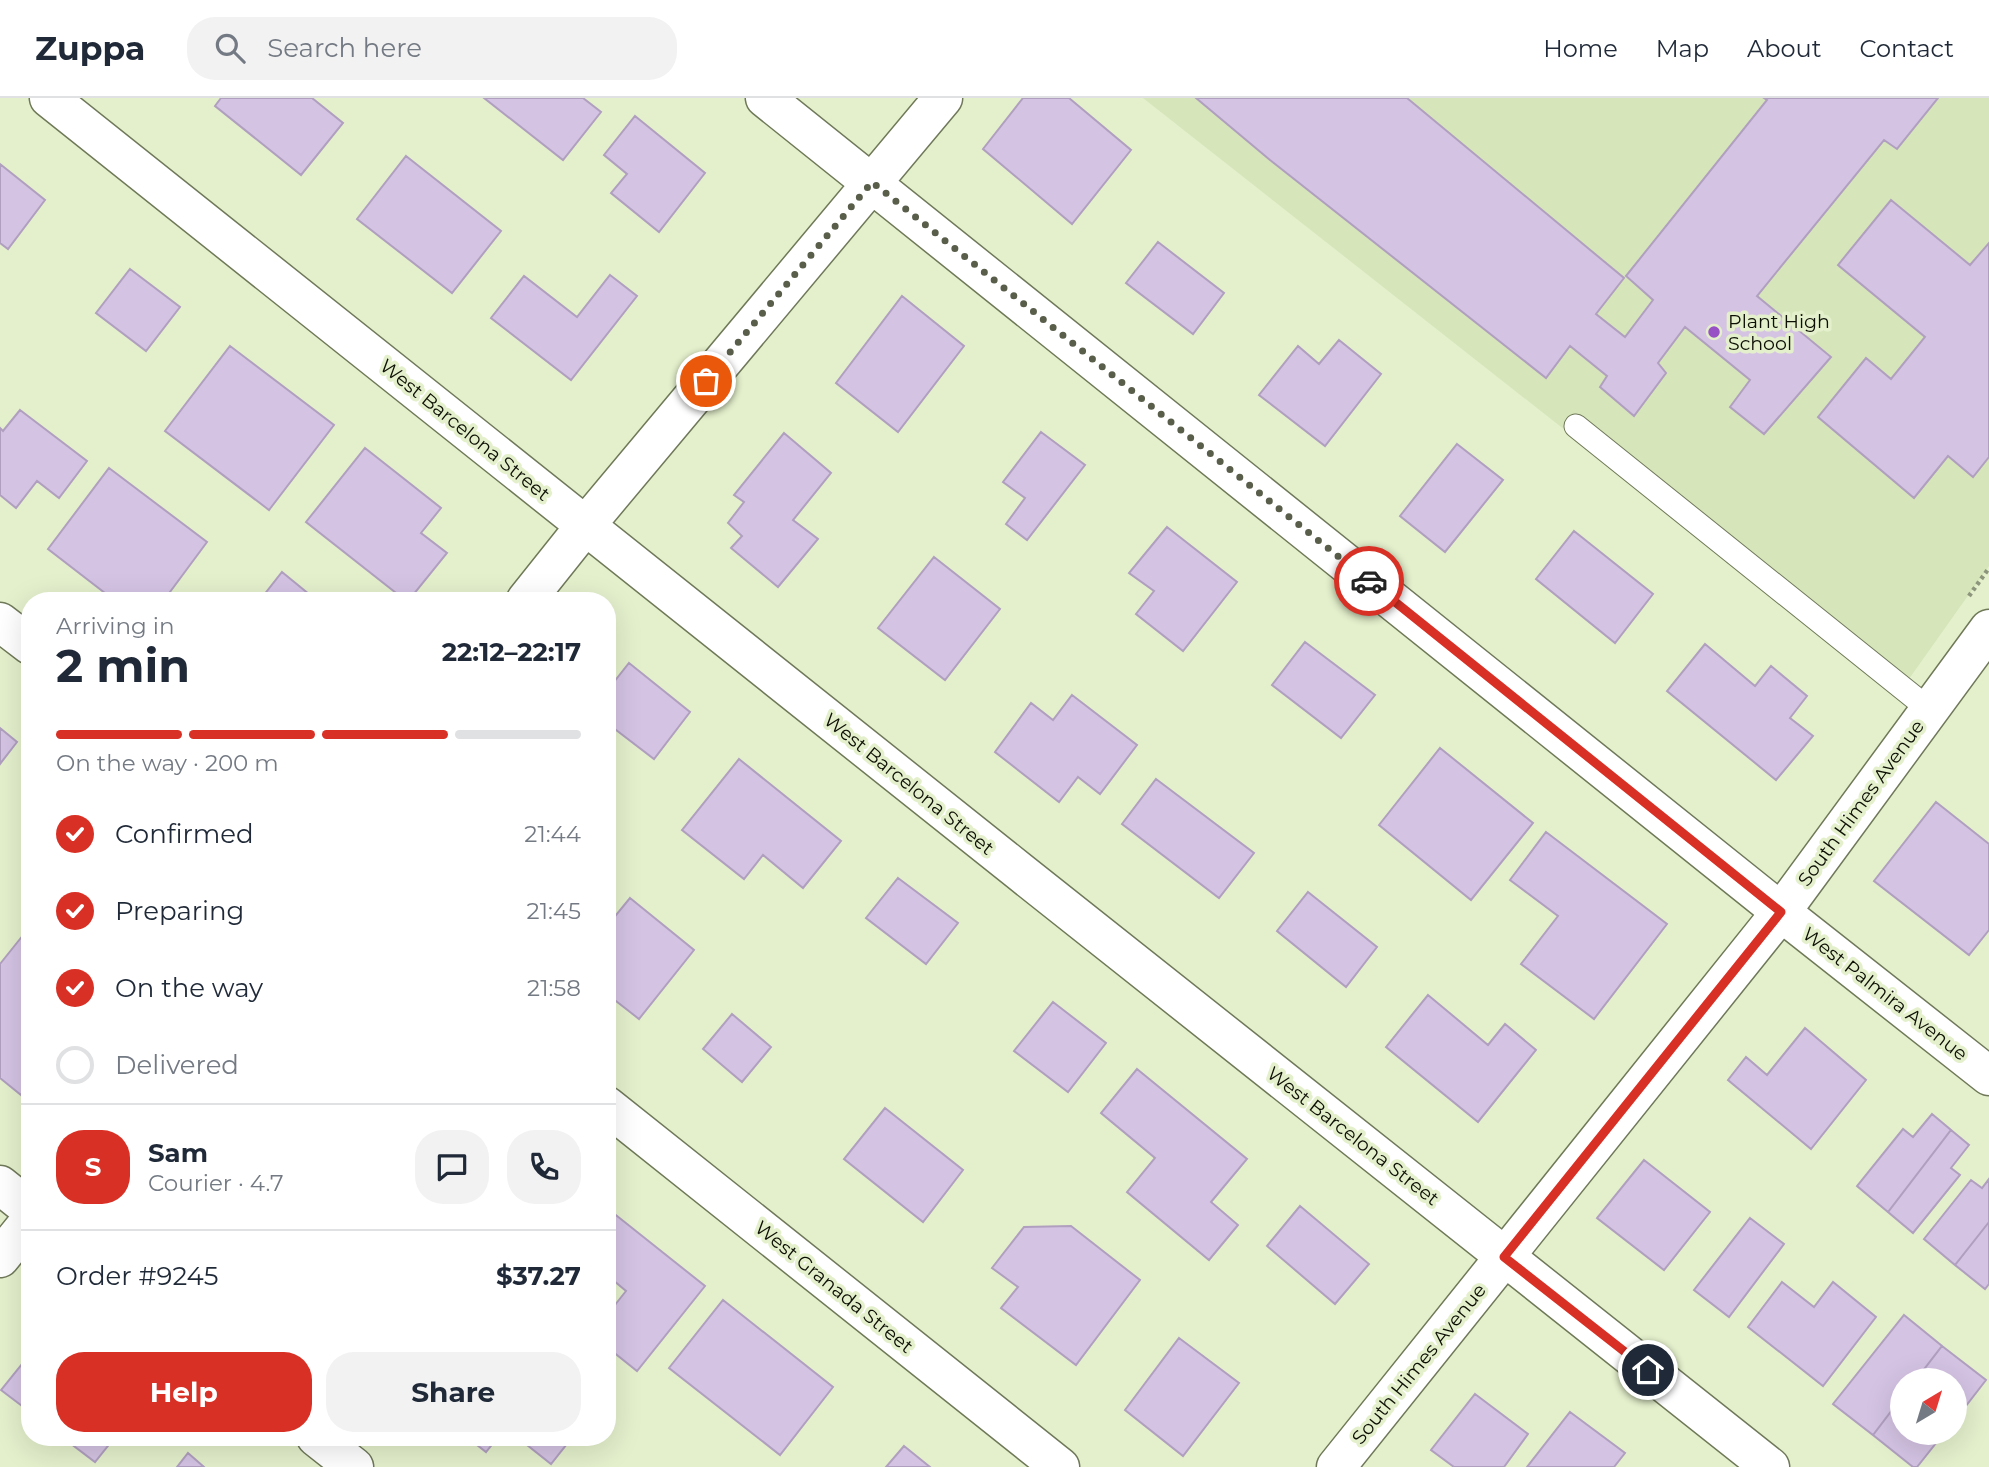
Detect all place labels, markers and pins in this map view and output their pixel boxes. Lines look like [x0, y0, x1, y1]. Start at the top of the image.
place label: Plant High School [1728, 310, 1830, 355]
marker: Plant High School [1706, 324, 1722, 340]
pin [676, 351, 736, 411]
pin [1618, 1340, 1678, 1400]

